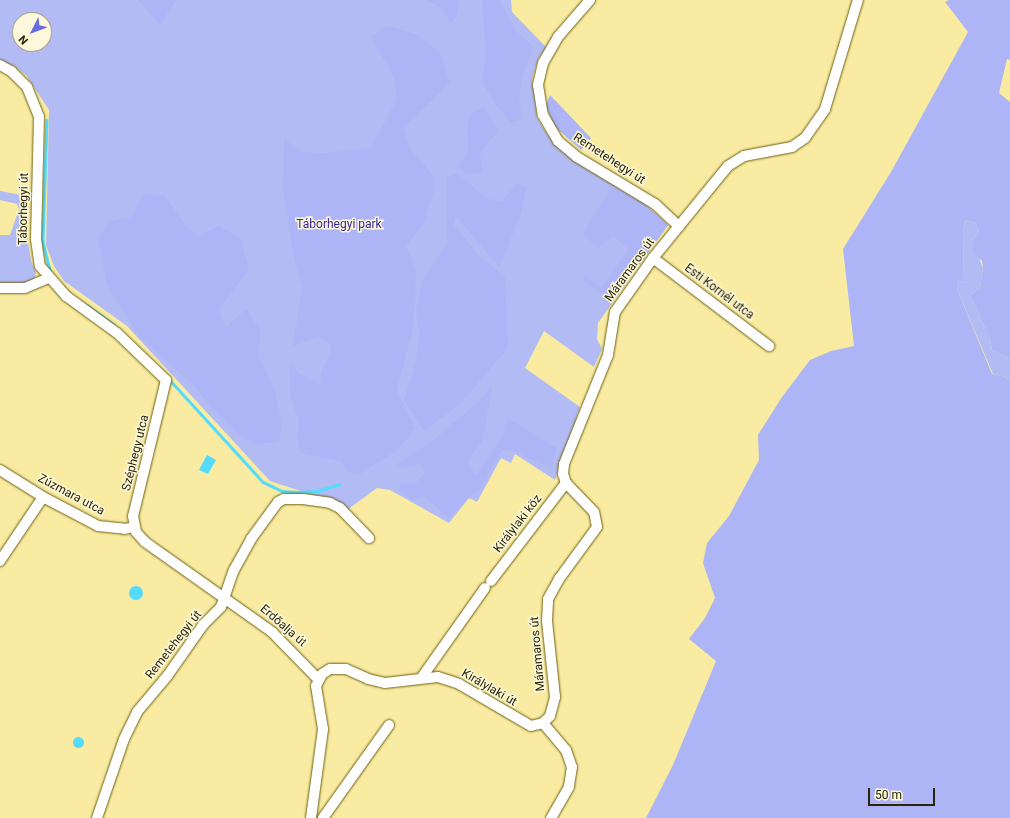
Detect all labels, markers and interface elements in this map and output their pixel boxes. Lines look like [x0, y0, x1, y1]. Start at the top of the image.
north arrow [12, 12, 52, 52]
text: N [16, 32, 31, 47]
street label: Remetehegyi út [570, 130, 648, 188]
street label: Táborhegyi út [16, 173, 32, 245]
park label: Táborhegyi park [296, 218, 382, 232]
street label: Máramaros út [602, 235, 658, 305]
street label: Esti Kornél utca [681, 261, 757, 323]
street label: Széphegy utca [120, 414, 152, 492]
street label: Zúzmara utca [35, 471, 107, 519]
street label: Királylaki köz [491, 492, 545, 556]
street label: Erdőalja út [257, 602, 309, 650]
street label: Remetehegyi út [143, 608, 205, 682]
street label: Máramaros út [528, 616, 548, 692]
street label: Királylaki út [459, 666, 519, 710]
scale bar [870, 780, 937, 806]
text: 50 m [875, 788, 902, 802]

